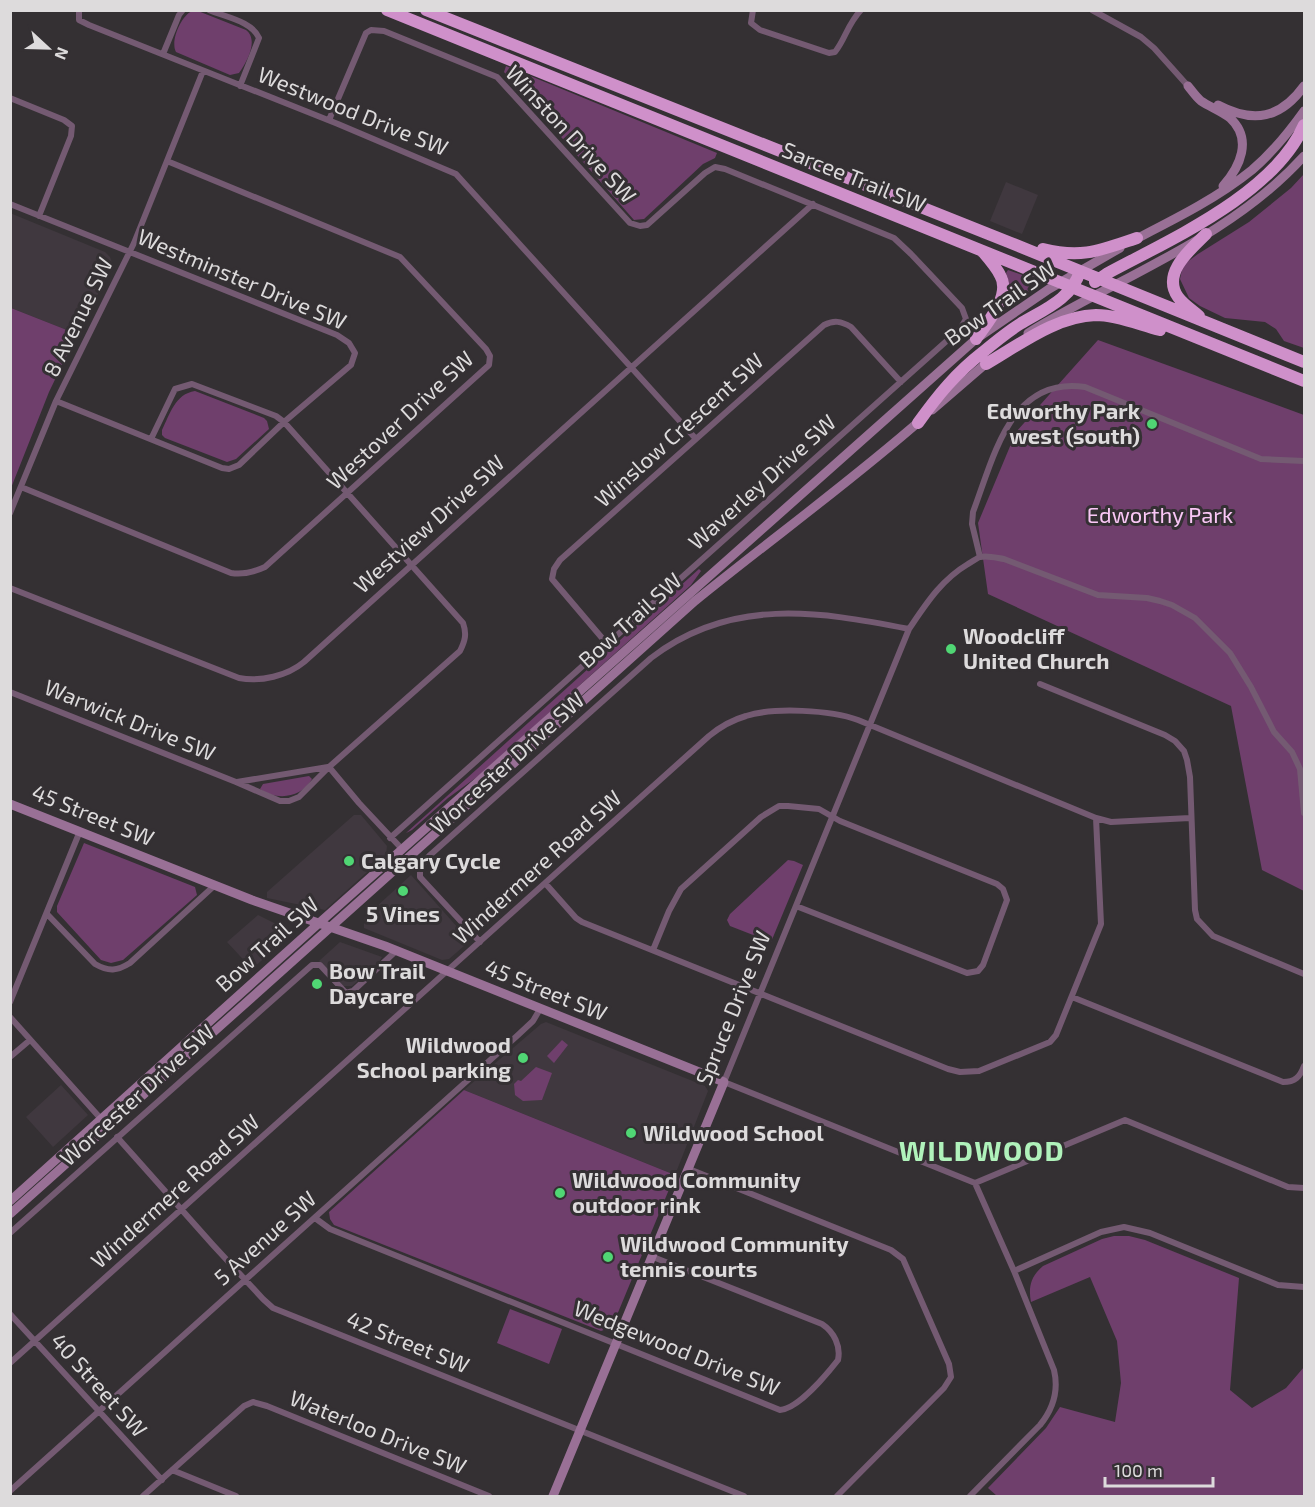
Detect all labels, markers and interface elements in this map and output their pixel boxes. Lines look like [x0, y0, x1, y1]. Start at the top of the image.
north arrow [18, 18, 78, 78]
text: N [51, 45, 73, 63]
street label: Winston Drive SW [501, 59, 642, 208]
street label: Westwood Drive SW [255, 60, 452, 160]
street label: Sarcee Trail SW [779, 135, 930, 217]
street label: Westminster Drive SW [134, 222, 351, 334]
street label: 8 Avenue SW [37, 253, 117, 380]
street label: Bow Trail SW [939, 254, 1060, 350]
street label: Westover Drive SW [321, 344, 478, 494]
street label: Winslow Crescent SW [589, 347, 768, 512]
place label: Edworthy Park west (south) [986, 397, 1141, 448]
street label: Waverley Drive SW [682, 408, 841, 554]
marker: Edworthy Park west (south) [1145, 417, 1159, 431]
street label: Westview Drive SW [348, 449, 509, 598]
park label: Edworthy Park [1087, 501, 1233, 527]
street label: Bow Trail SW [573, 566, 686, 672]
place label: Woodcliff United Church [963, 622, 1110, 673]
marker: Woodcliff United Church [944, 642, 958, 656]
street label: Warwick Drive SW [41, 673, 220, 765]
street label: Worcester Drive SW [424, 686, 589, 838]
street label: 45 Street SW [28, 778, 158, 850]
street label: Windermere Road SW [447, 784, 626, 949]
place label: Calgary Cycle [361, 847, 501, 874]
marker: Calgary Cycle [342, 854, 356, 868]
marker: 5 Vines [396, 884, 410, 898]
street label: Bow Trail SW [210, 890, 323, 996]
place label: 5 Vines [366, 900, 440, 926]
street label: Spruce Drive SW [689, 927, 775, 1089]
street label: 45 Street SW [481, 953, 611, 1025]
place label: Bow Trail Daycare [329, 957, 426, 1009]
marker: Bow Trail Daycare [310, 977, 324, 991]
street label: Worcester Drive SW [54, 1018, 219, 1170]
place label: Wildwood School parking [357, 1031, 511, 1082]
marker: Wildwood School parking [516, 1051, 530, 1065]
street label: Windermere Road SW [85, 1108, 264, 1273]
place label: Wildwood School [643, 1119, 825, 1145]
marker: Wildwood School [624, 1126, 638, 1140]
district label: WILDWOOD [899, 1133, 1065, 1167]
place label: Wildwood Community outdoor rink [572, 1166, 801, 1217]
street label: 5 Avenue SW [208, 1185, 321, 1290]
marker: Wildwood Community outdoor rink [553, 1186, 567, 1200]
place label: Wildwood Community tennis courts [620, 1230, 849, 1281]
marker: Wildwood Community tennis courts [601, 1250, 615, 1264]
street label: Wedgewood Drive SW [571, 1294, 784, 1400]
street label: 42 Street SW [343, 1305, 474, 1378]
street label: 40 Street SW [46, 1327, 153, 1442]
street label: Waterloo Drive SW [286, 1384, 471, 1478]
scale bar [1105, 1450, 1213, 1488]
text: 100 m [1114, 1459, 1163, 1481]

